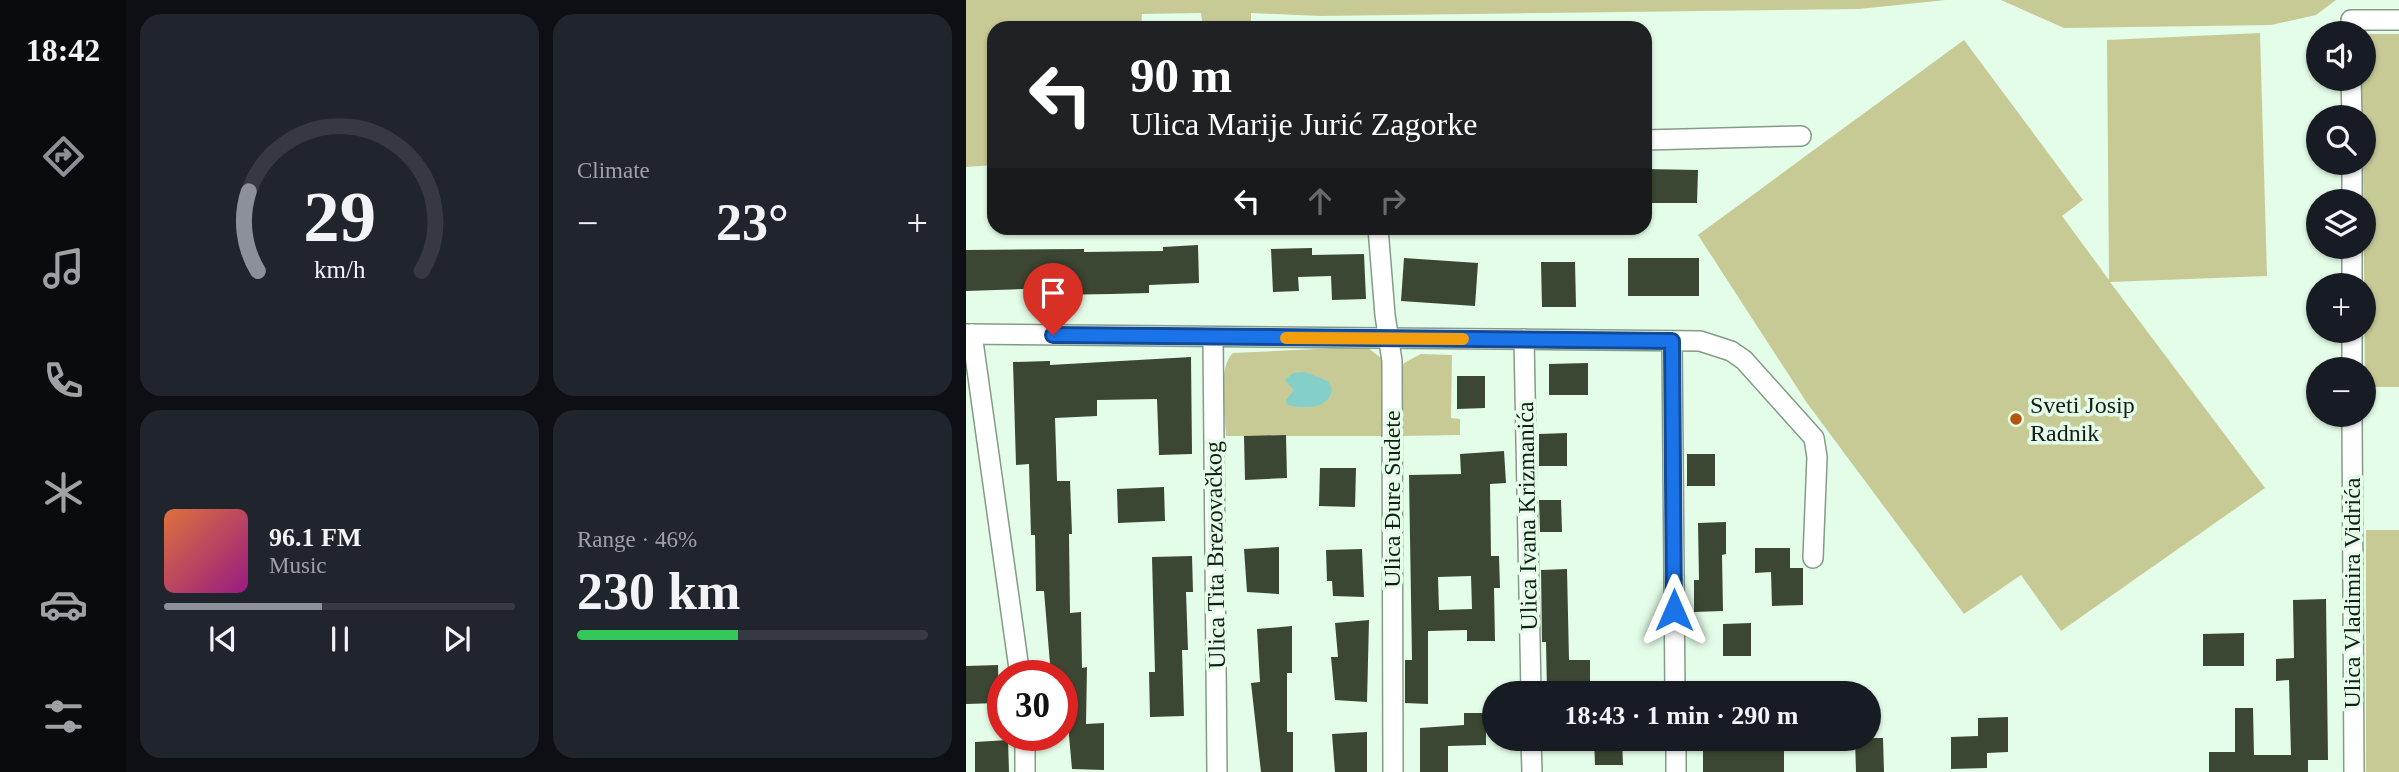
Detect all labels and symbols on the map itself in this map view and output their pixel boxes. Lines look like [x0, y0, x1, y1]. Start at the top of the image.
pin [1023, 263, 1083, 335]
place label: Sveti Josip Radnik [2030, 392, 2135, 446]
street label: Ulica Ivana Krizmanića [1512, 401, 1542, 631]
street label: Ulica Đure Sudete [1379, 410, 1405, 588]
marker: Sveti Josip Radnik [2008, 411, 2024, 427]
street label: Ulica Tita Brezovačkog [1200, 441, 1230, 669]
street label: Ulica Vladimira Vidrića [2339, 477, 2365, 708]
position arrow [1637, 573, 1711, 647]
speed limit sign: 30 [987, 660, 1078, 751]

